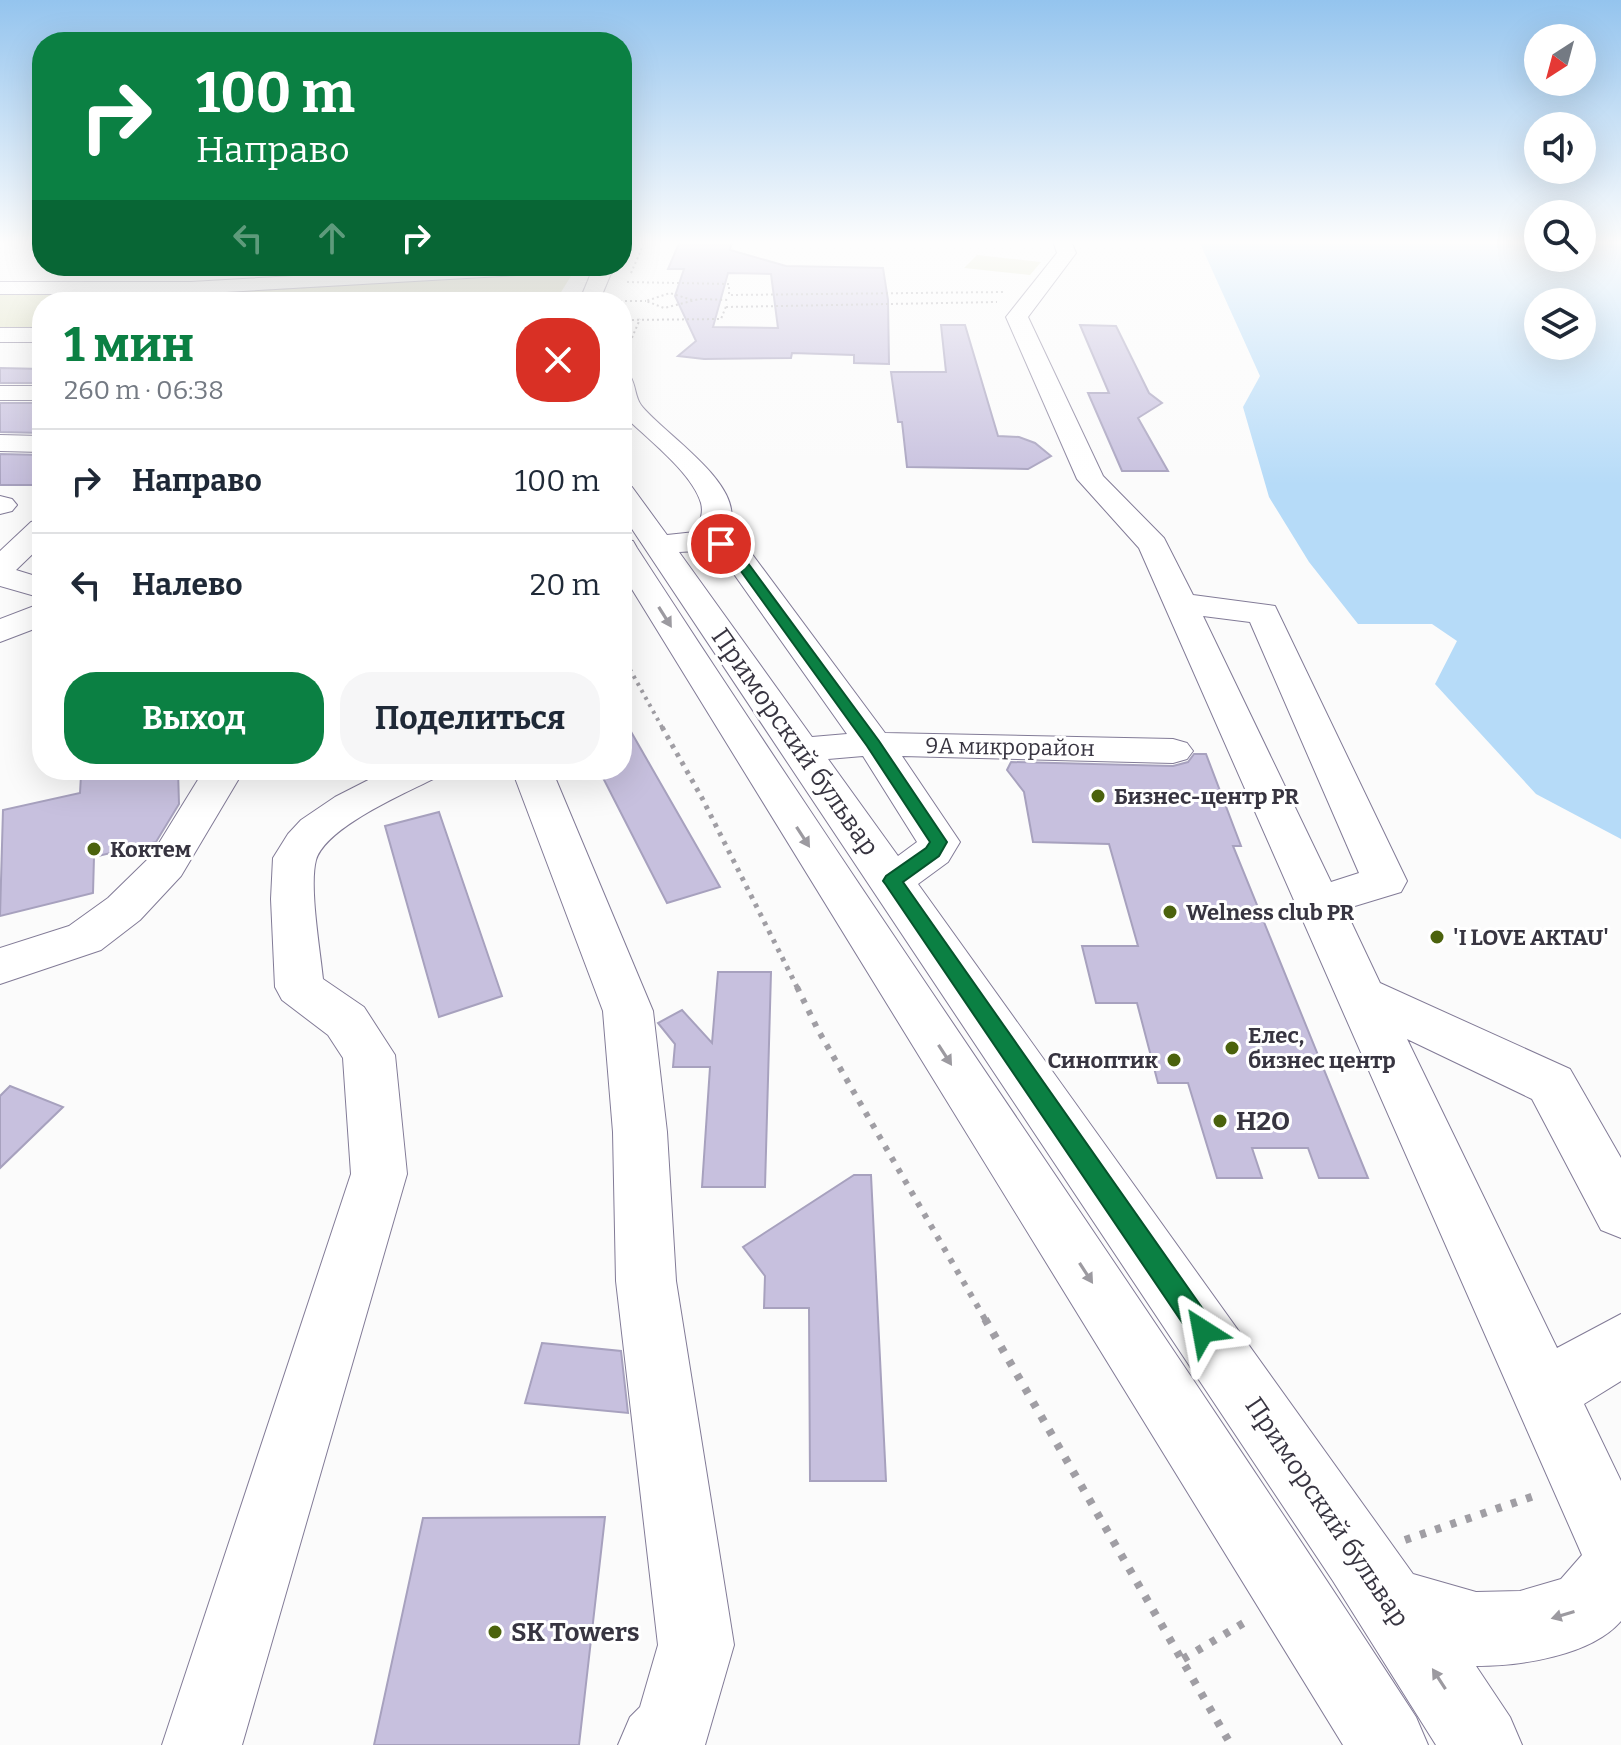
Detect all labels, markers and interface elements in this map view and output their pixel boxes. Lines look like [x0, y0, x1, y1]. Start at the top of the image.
north arrow [1524, 24, 1596, 96]
map controls [1524, 24, 1596, 360]
text: 100 m [196, 60, 355, 127]
icon: right [64, 64, 168, 168]
button: sound [1524, 112, 1596, 184]
text: Направо [196, 128, 350, 172]
button: search [1524, 200, 1596, 272]
icon: left [226, 216, 270, 260]
icon: ahead [310, 216, 354, 260]
icon: right [394, 216, 438, 260]
button: layers [1524, 288, 1596, 360]
text: 1 мин [64, 316, 194, 374]
button: close [516, 318, 600, 402]
text: 260 m · 06:38 [64, 375, 224, 406]
icon: right [64, 459, 108, 503]
text: Направо [132, 463, 262, 499]
text: 100 m [515, 463, 600, 499]
pin [687, 510, 755, 578]
icon: arrive [699, 522, 743, 566]
icon: left [64, 563, 108, 607]
text: Налево [132, 567, 243, 603]
text: 20 m [530, 567, 600, 603]
one-way arrow [657, 606, 671, 628]
street label: Приморский бульвар [705, 622, 885, 862]
button: Выход [64, 672, 324, 764]
button: Поделиться [340, 672, 600, 764]
street label: 9А микрорайон [925, 732, 1095, 762]
place label: Бизнес-центр PR [1114, 783, 1299, 810]
marker: Бизнес-центр PR [1089, 787, 1107, 805]
one-way arrow [796, 826, 810, 848]
place label: Коктем [110, 836, 191, 863]
marker: Коктем [85, 840, 103, 858]
place label: Welness club PR [1186, 899, 1355, 926]
marker: Welness club PR [1161, 903, 1179, 921]
place label: 'I LOVE AKTAU' [1453, 924, 1609, 951]
marker: 'I LOVE AKTAU' [1428, 928, 1446, 946]
place label: Елес, бизнес центр [1248, 1022, 1396, 1074]
marker: Елес, бизнес центр [1223, 1039, 1241, 1057]
one-way arrow [937, 1045, 952, 1066]
place label: Синоптик [1047, 1047, 1159, 1074]
marker: Синоптик [1165, 1051, 1183, 1069]
place label: H2O [1236, 1106, 1290, 1137]
marker: H2O [1211, 1112, 1229, 1130]
one-way arrow [1079, 1263, 1094, 1284]
position arrow [1161, 1289, 1245, 1373]
street label: Приморский бульвар [1239, 1391, 1415, 1633]
one-way arrow [1551, 1609, 1575, 1622]
place label: SK Towers [511, 1617, 640, 1648]
marker: SK Towers [486, 1623, 504, 1641]
one-way arrow [1432, 1669, 1447, 1690]

